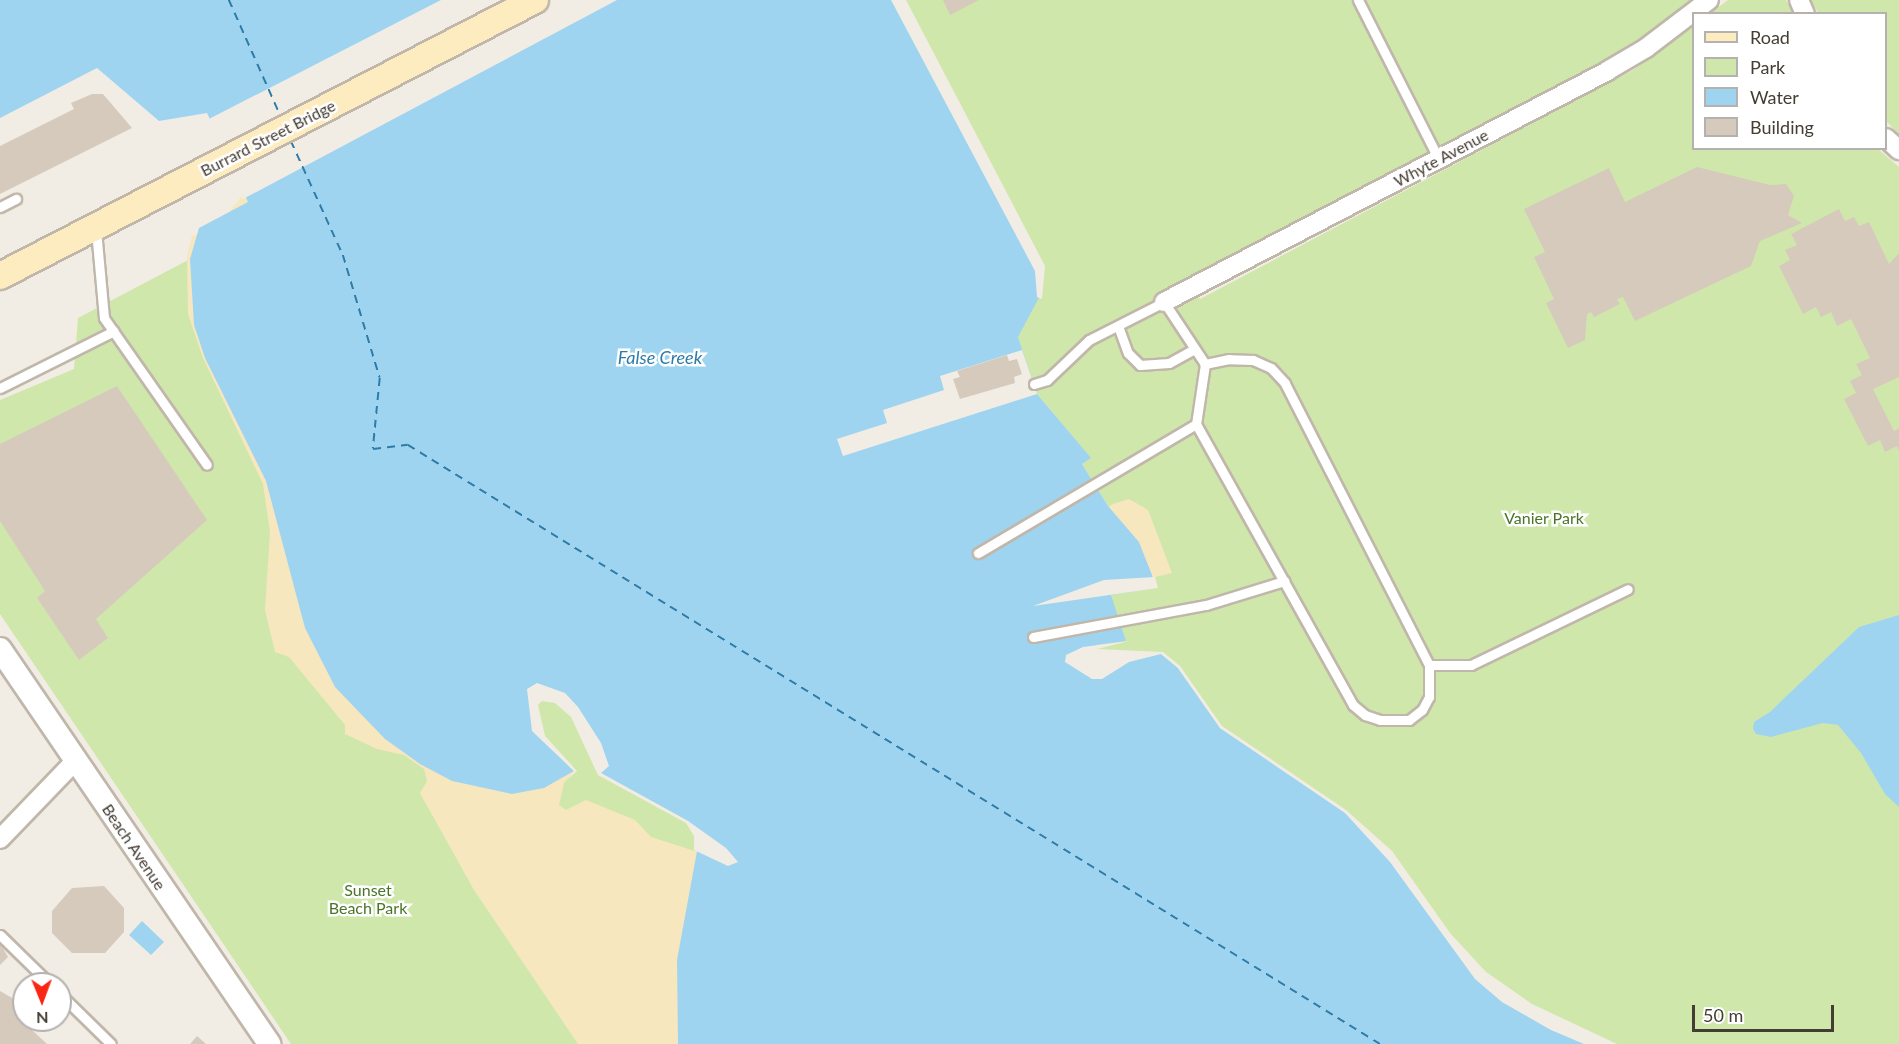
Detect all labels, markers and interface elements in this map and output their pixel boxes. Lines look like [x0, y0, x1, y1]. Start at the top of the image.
legend [1692, 12, 1887, 150]
text: Road [1750, 26, 1790, 48]
text: Park [1750, 56, 1785, 78]
text: Water [1750, 86, 1799, 108]
street label: Burrard Street Bridge [197, 96, 339, 180]
text: Building [1750, 116, 1814, 138]
street label: Whyte Avenue [1390, 125, 1492, 191]
water label: False Creek [618, 346, 702, 368]
park label: Vanier Park [1504, 508, 1584, 528]
street label: Beach Avenue [98, 800, 170, 894]
park label: Sunset Beach Park [329, 880, 407, 918]
north arrow [12, 972, 72, 1032]
scale bar [1695, 993, 1838, 1031]
text: 50 m [1703, 1004, 1743, 1026]
text: N [36, 1009, 49, 1028]

